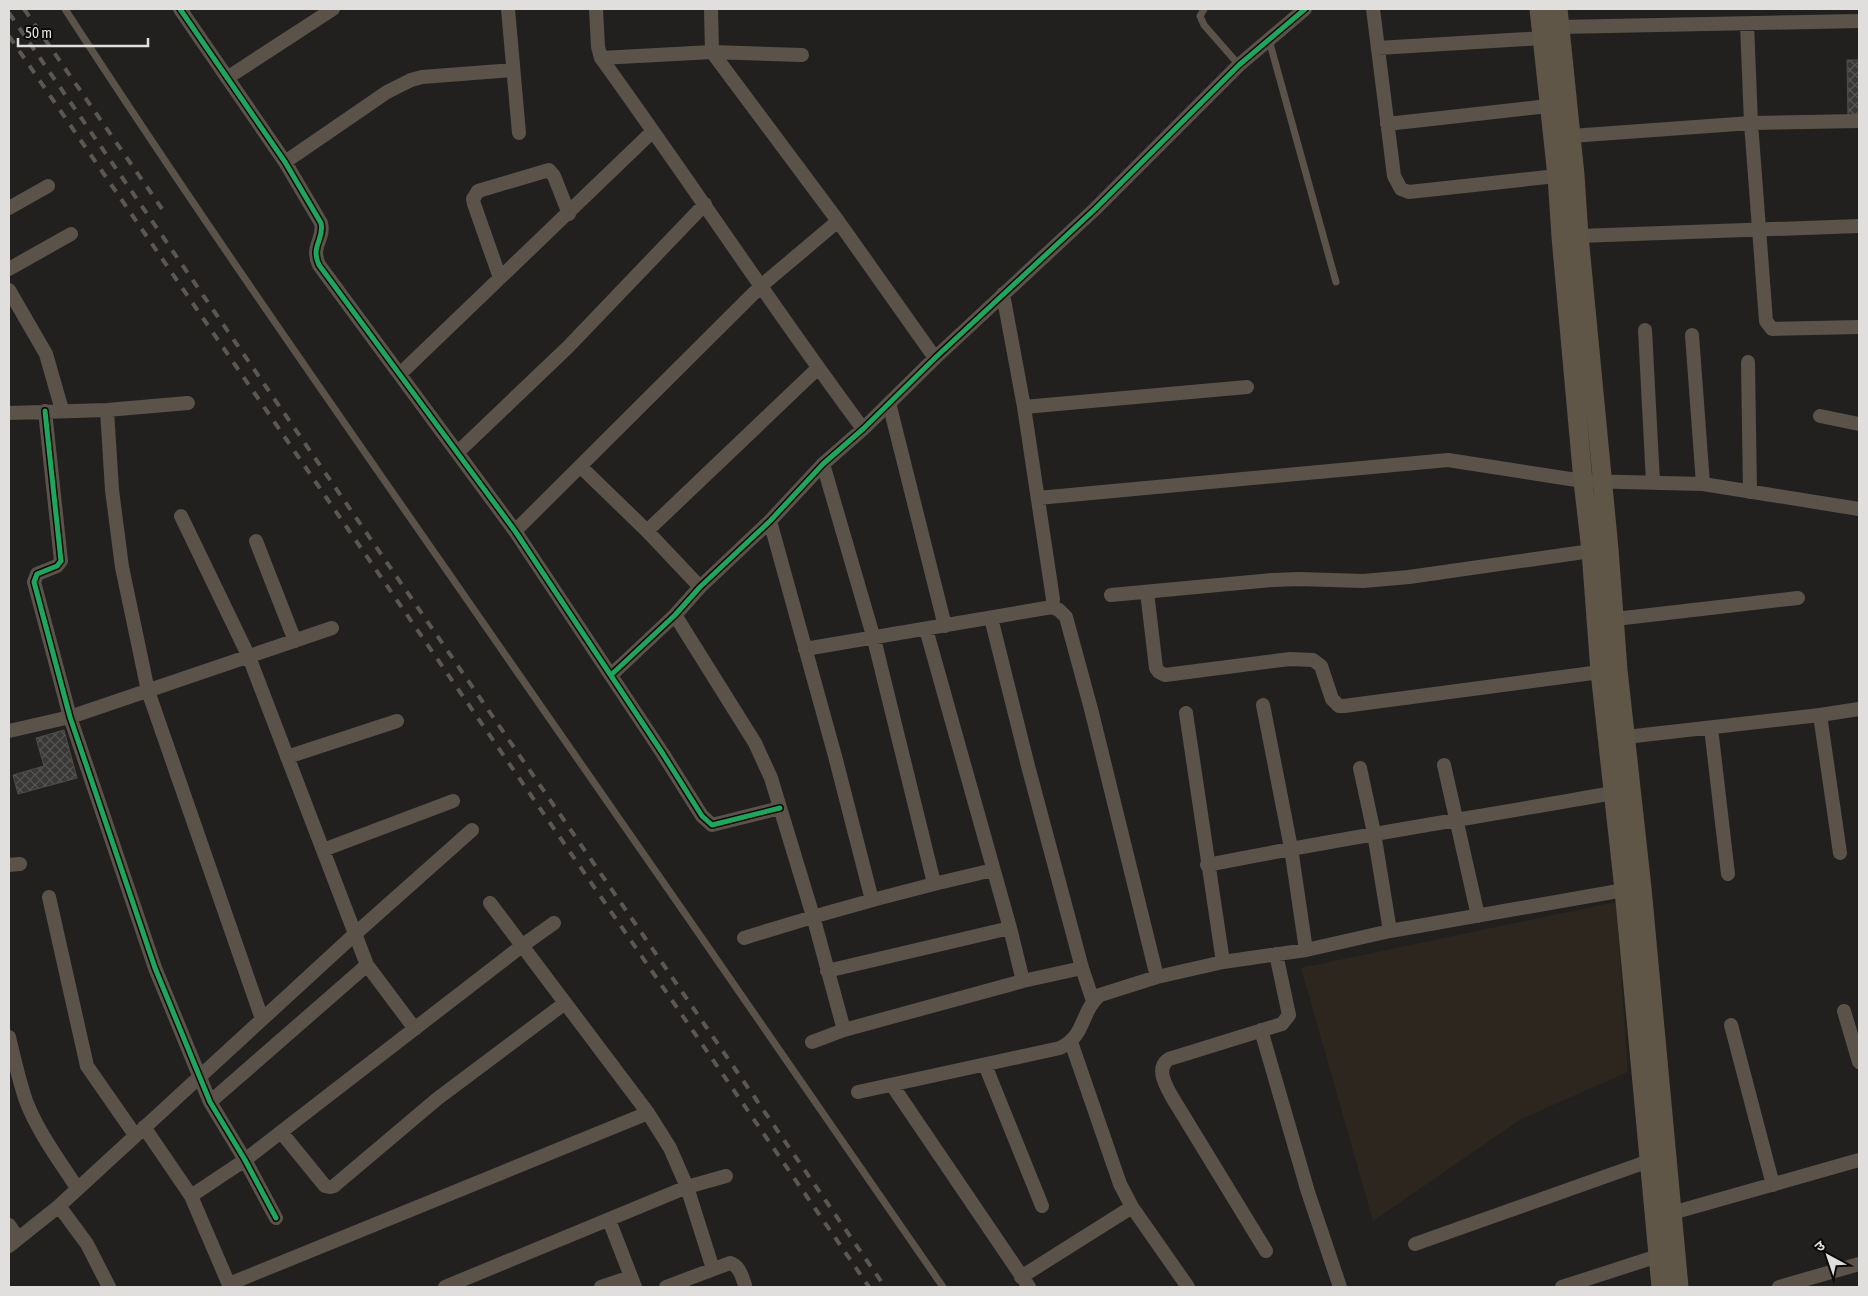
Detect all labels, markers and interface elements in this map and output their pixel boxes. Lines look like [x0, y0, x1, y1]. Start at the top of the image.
scale bar [18, 15, 148, 47]
text: 50 m [25, 24, 52, 41]
north arrow [1803, 1231, 1853, 1281]
text: उ [1811, 1237, 1829, 1255]

